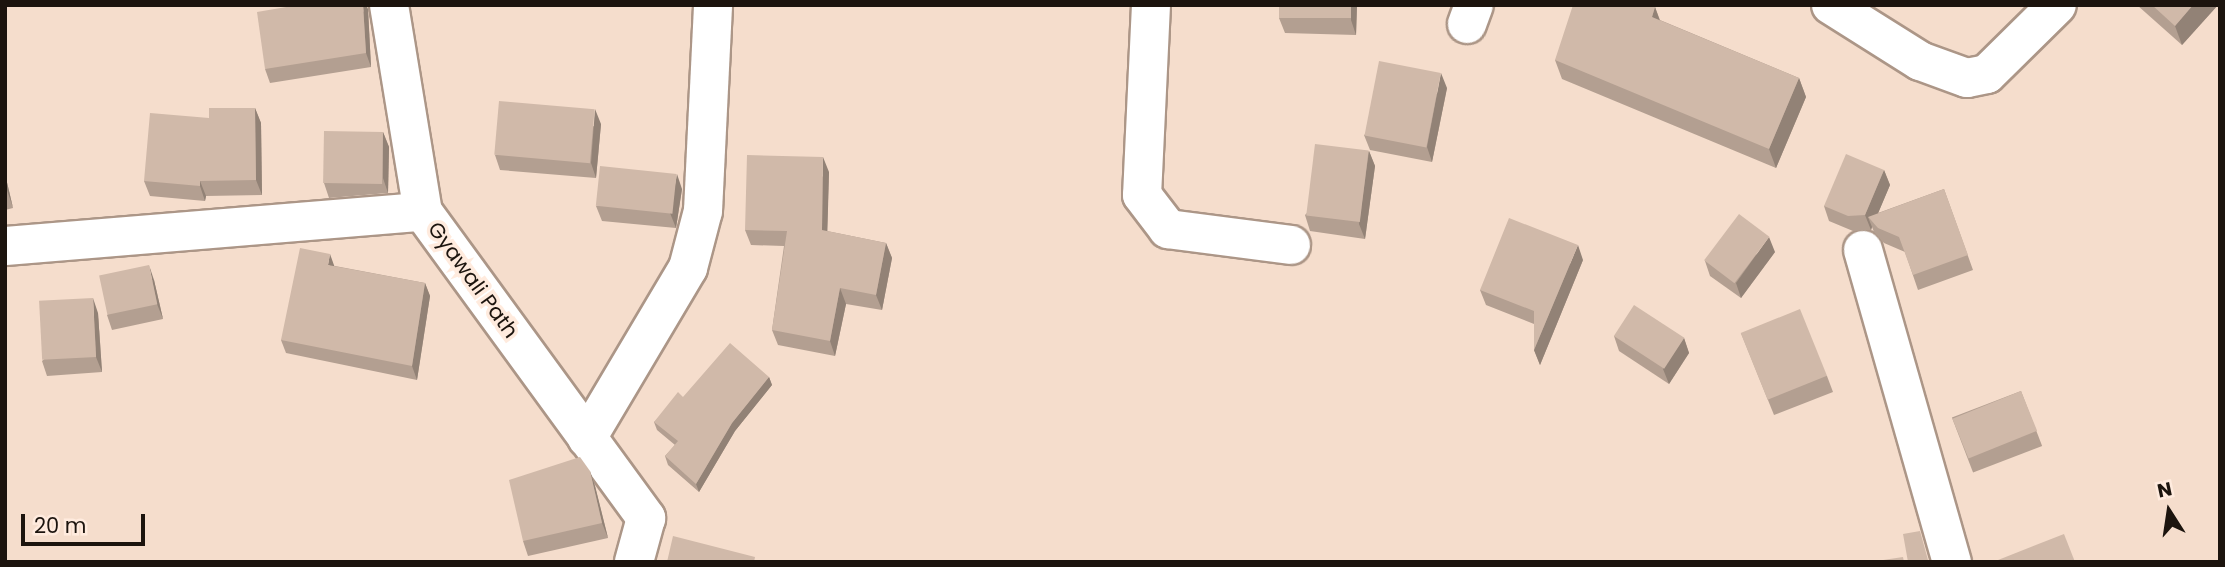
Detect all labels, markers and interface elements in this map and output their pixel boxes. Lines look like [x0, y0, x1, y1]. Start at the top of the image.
street label: Gyawali Path [422, 217, 524, 343]
text: N [2155, 475, 2174, 505]
north arrow [2134, 476, 2204, 546]
scale bar [24, 500, 149, 544]
text: 20 m [34, 511, 87, 540]

